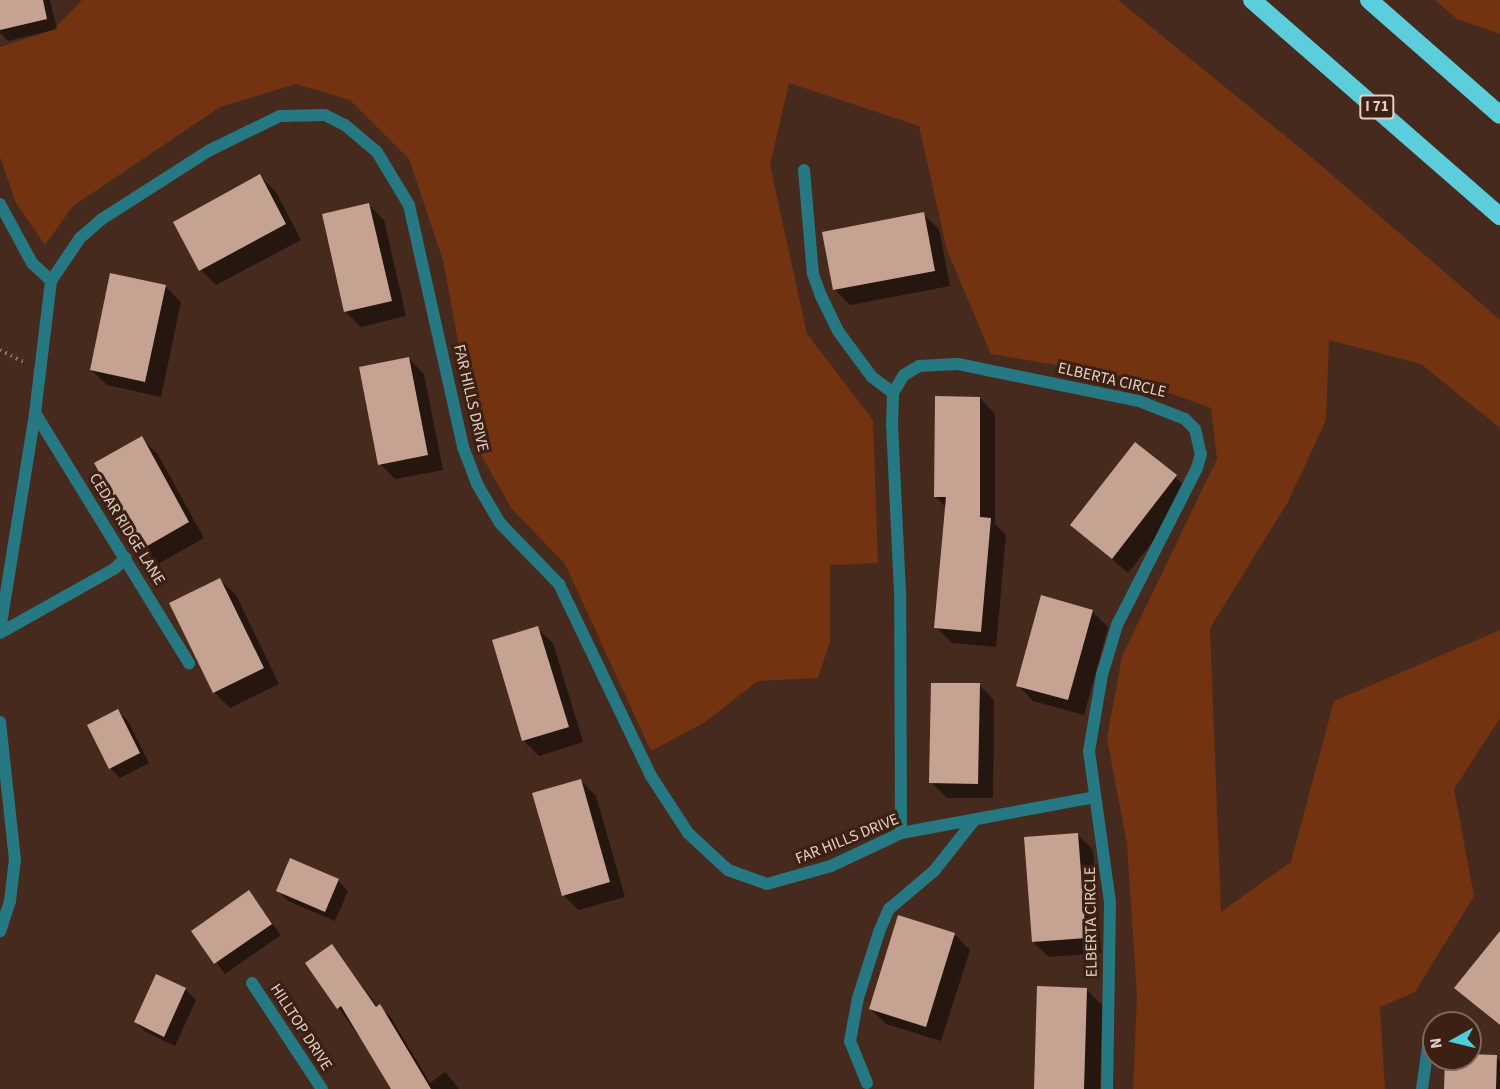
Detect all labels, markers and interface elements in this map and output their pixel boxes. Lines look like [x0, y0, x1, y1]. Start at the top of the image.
road number: I 71 [1359, 95, 1395, 119]
street label: FAR HILLS DRIVE [449, 342, 493, 454]
street label: ELBERTA CIRCLE [1056, 358, 1168, 402]
street label: CEDAR RIDGE LANE [85, 470, 169, 588]
street label: FAR HILLS DRIVE [793, 810, 901, 868]
street label: ELBERTA CIRCLE [1080, 867, 1102, 977]
street label: HILLTOP DRIVE [266, 980, 336, 1074]
north arrow [1422, 1011, 1482, 1071]
text: N [1425, 1036, 1448, 1050]

